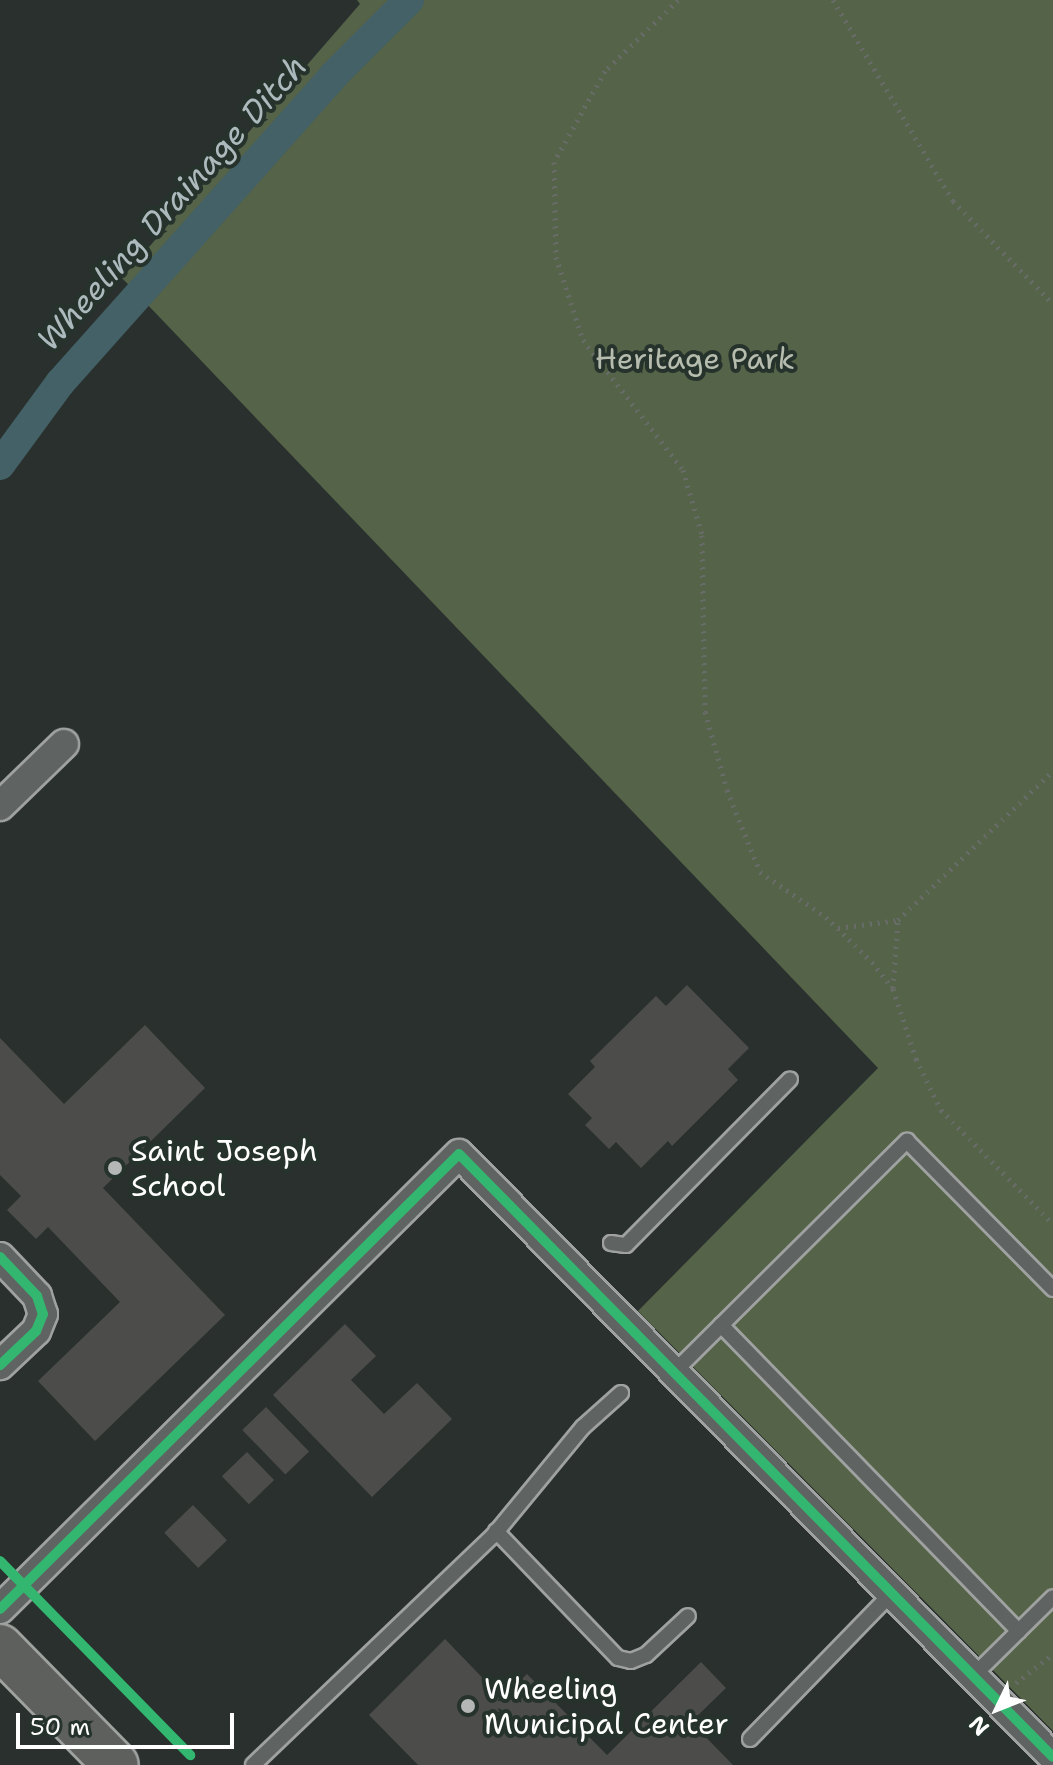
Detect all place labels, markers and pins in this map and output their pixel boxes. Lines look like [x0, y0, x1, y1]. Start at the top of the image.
place label: Saint Joseph School [131, 1133, 318, 1204]
marker: Saint Joseph School [106, 1159, 124, 1177]
place label: Wheeling Municipal Center [484, 1671, 729, 1742]
marker: Wheeling Municipal Center [459, 1697, 477, 1715]

